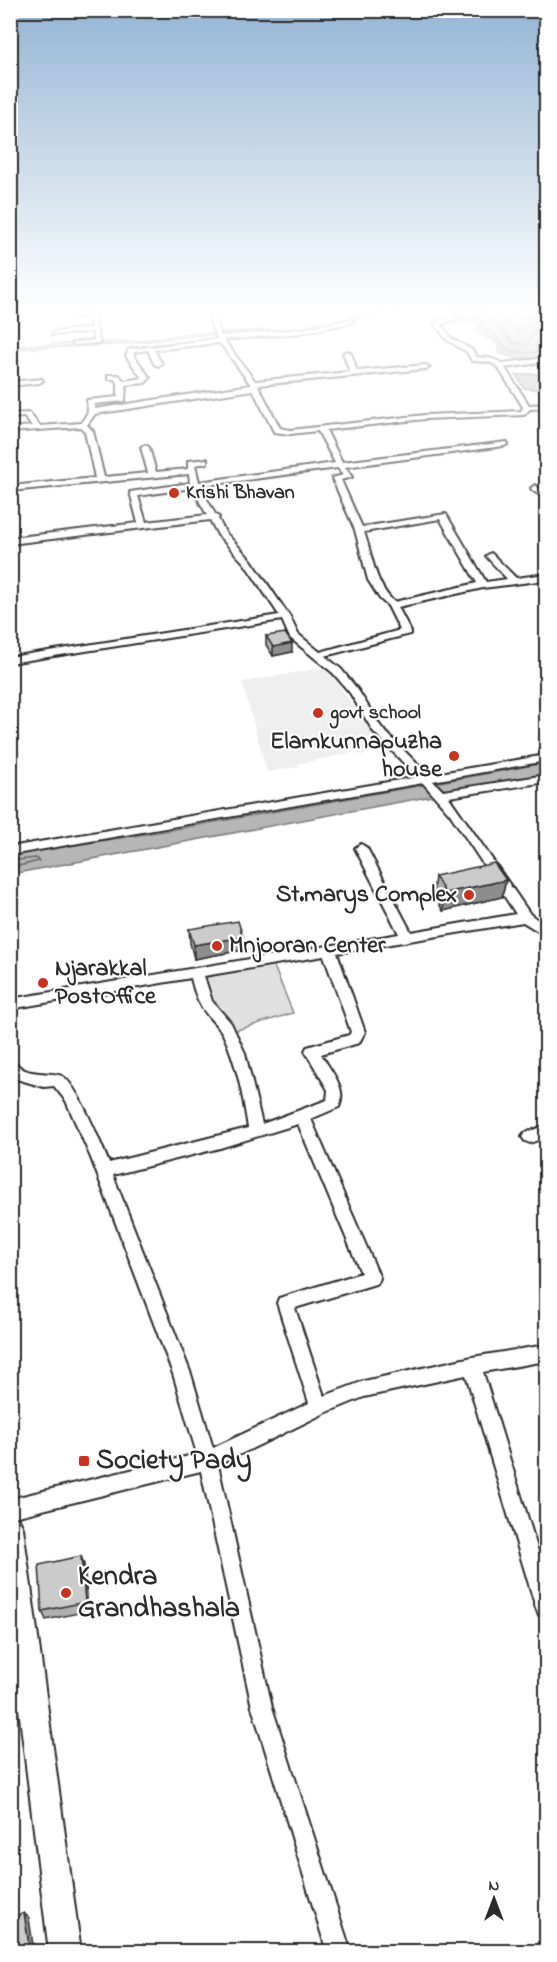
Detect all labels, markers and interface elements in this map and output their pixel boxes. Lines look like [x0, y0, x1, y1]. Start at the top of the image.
place label: Krishi Bhavan [186, 479, 295, 508]
marker: Krishi Bhavan [167, 486, 181, 500]
place label: govt school [329, 699, 421, 729]
marker: govt school [311, 706, 325, 720]
place label: Elamkunnapuzha house [270, 725, 443, 788]
marker: Elamkunnapuzha house [447, 749, 461, 763]
place label: St.marys Complex [276, 878, 457, 914]
marker: St.marys Complex [462, 888, 476, 902]
place label: Mnjooran Center [229, 929, 386, 964]
marker: Mnjooran Center [210, 939, 224, 953]
place label: Njarakkal PostOffice [55, 952, 157, 1015]
marker: Njarakkal PostOffice [36, 976, 50, 990]
place label: Society Pady [96, 1441, 252, 1482]
marker: Society Pady [77, 1454, 91, 1468]
place label: Kendra Grandhashala [78, 1557, 240, 1630]
marker: Kendra Grandhashala [59, 1586, 73, 1600]
north arrow [464, 1869, 524, 1929]
text: N [489, 1874, 500, 1898]

